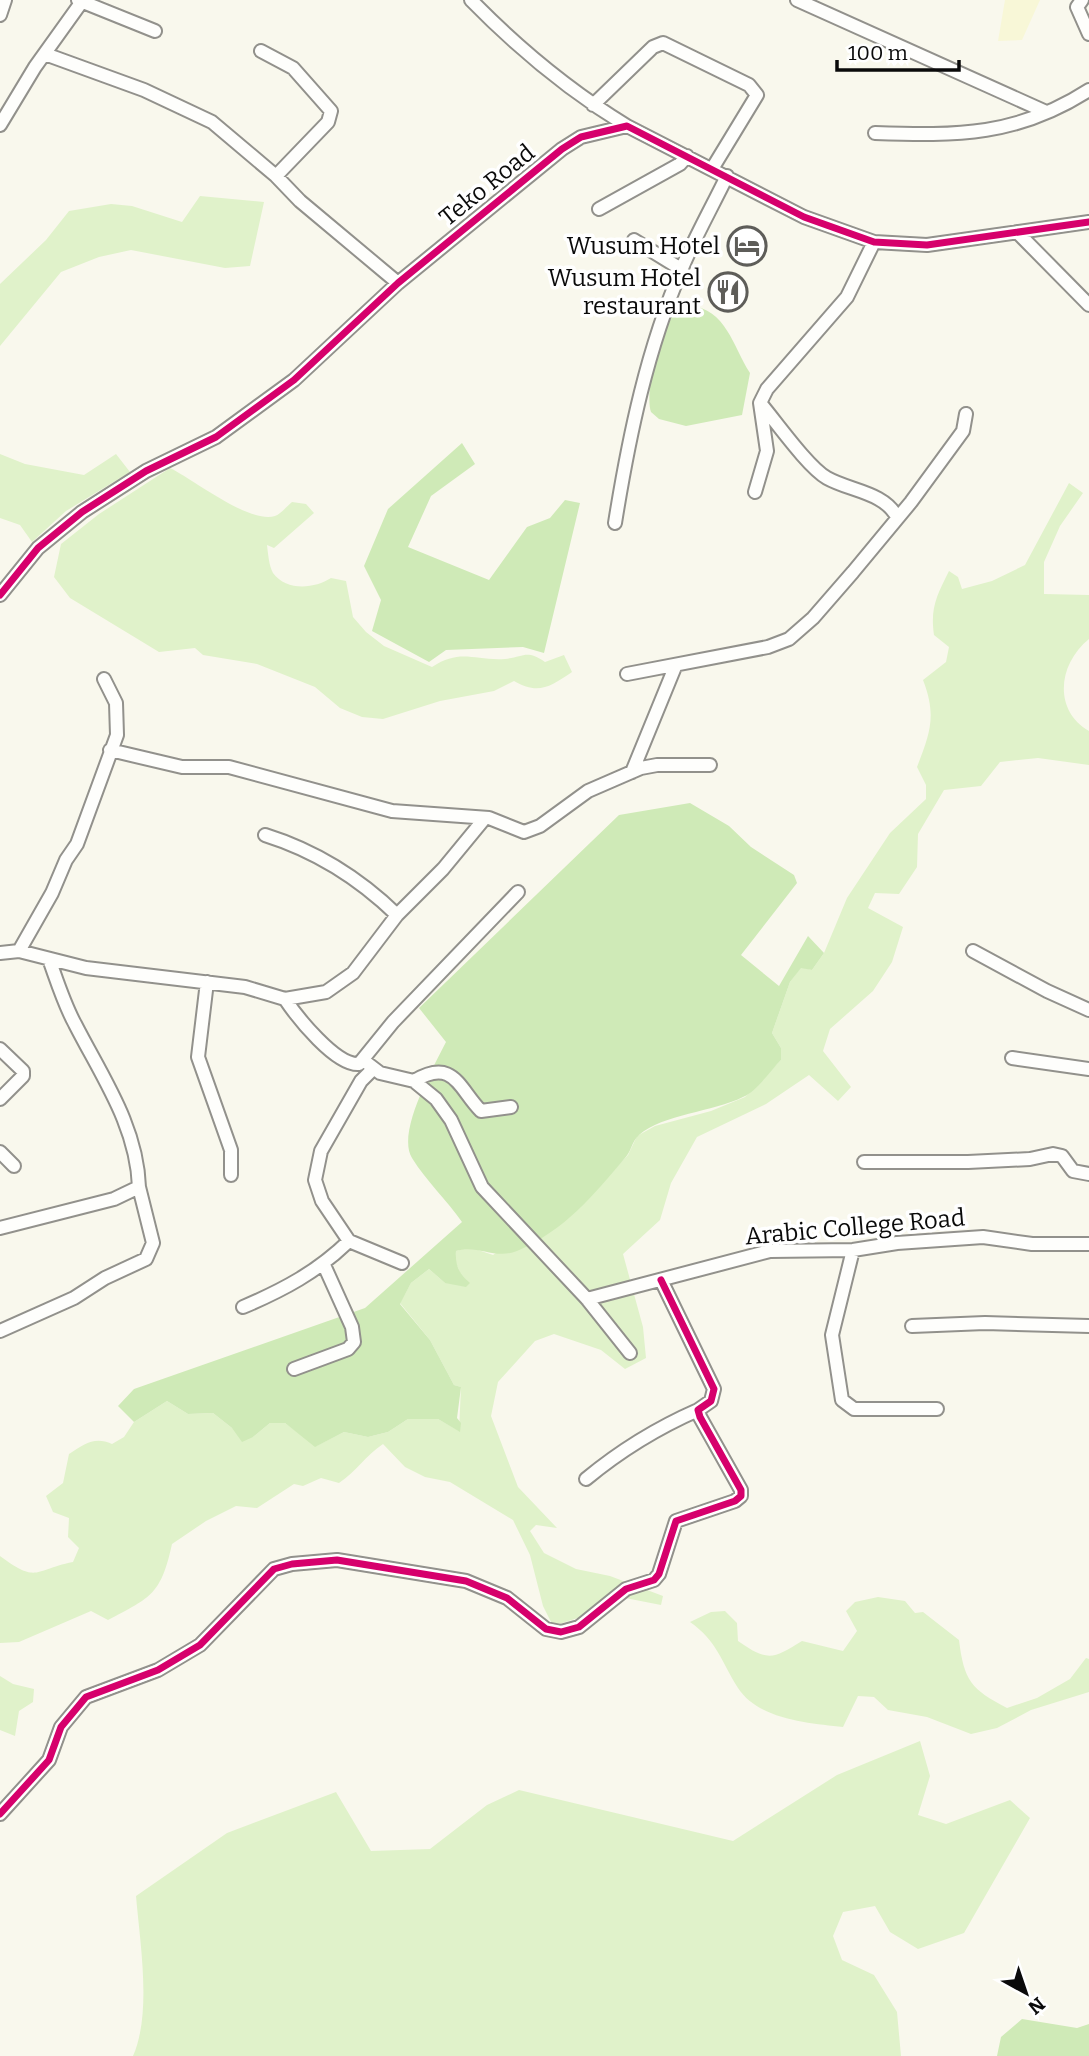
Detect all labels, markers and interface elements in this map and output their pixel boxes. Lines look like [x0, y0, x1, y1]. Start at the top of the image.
scale bar [837, 28, 960, 72]
text: 100 m [848, 40, 908, 66]
street label: Teko Road [434, 138, 540, 232]
hotel icon: Wusum Hotel [726, 225, 768, 267]
place label: Wusum Hotel [567, 232, 720, 260]
place label: Wusum Hotel restaurant [548, 264, 701, 320]
restaurant icon: Wusum Hotel restaurant [707, 271, 749, 313]
street label: Arabic College Road [744, 1203, 966, 1251]
north arrow [991, 1958, 1061, 2028]
text: N [1023, 1992, 1050, 2019]

